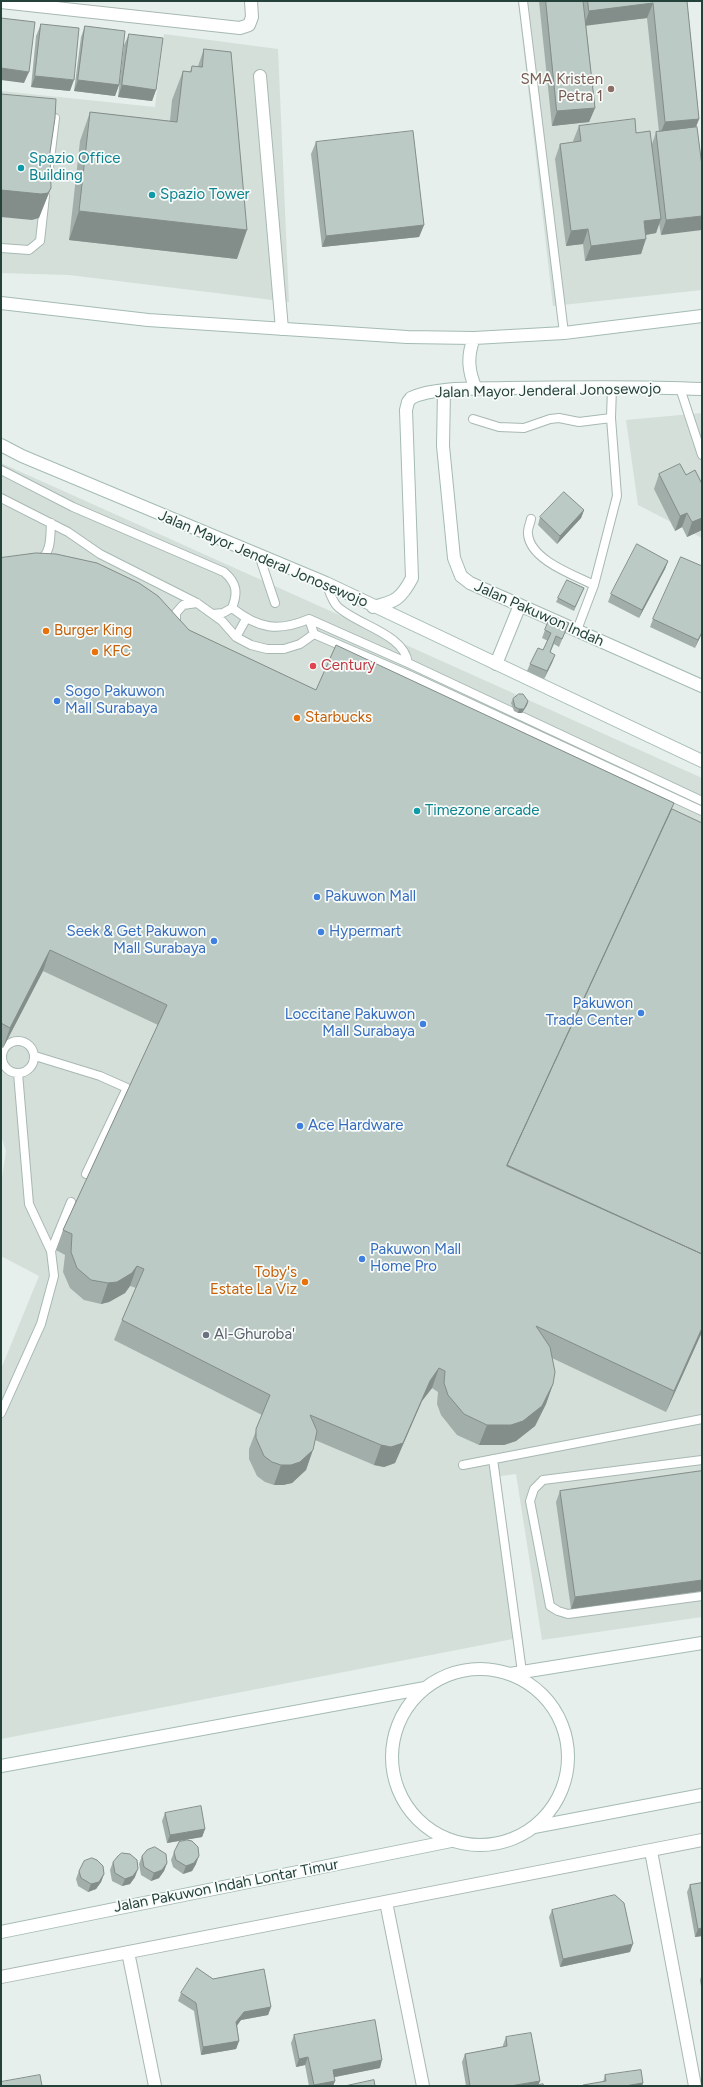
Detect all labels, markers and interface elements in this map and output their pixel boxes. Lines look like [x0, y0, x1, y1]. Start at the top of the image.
place label: SMA Kristen Petra 1 [520, 71, 603, 106]
marker: SMA Kristen Petra 1 [606, 84, 616, 94]
place label: Spazio Office Building [29, 150, 120, 185]
marker: Spazio Office Building [16, 163, 26, 173]
place label: Spazio Tower [160, 186, 250, 204]
marker: Spazio Tower [147, 190, 157, 200]
street label: Jalan Mayor Jenderal Jonosewojo [435, 380, 661, 402]
street label: Jalan Mayor Jenderal Jonosewojo [155, 507, 371, 611]
street label: Jalan Pakuwon Indah [471, 577, 607, 651]
place label: Burger King [54, 622, 132, 640]
marker: Burger King [41, 626, 51, 636]
place label: KFC [103, 643, 131, 661]
marker: KFC [90, 647, 100, 657]
place label: Century [321, 657, 375, 675]
marker: Century [308, 661, 318, 671]
place label: Sogo Pakuwon Mall Surabaya [65, 683, 165, 718]
marker: Sogo Pakuwon Mall Surabaya [52, 696, 62, 706]
place label: Starbucks [305, 709, 372, 727]
marker: Starbucks [292, 713, 302, 723]
place label: Timezone arcade [425, 802, 540, 820]
marker: Timezone arcade [412, 806, 422, 816]
place label: Pakuwon Mall [325, 888, 416, 906]
marker: Pakuwon Mall [312, 892, 322, 902]
place label: Seek & Get Pakuwon Mall Surabaya [67, 923, 206, 958]
place label: Hypermart [329, 923, 401, 941]
marker: Hypermart [316, 927, 326, 937]
marker: Seek & Get Pakuwon Mall Surabaya [209, 936, 219, 946]
place label: Pakuwon Trade Center [546, 995, 633, 1030]
place label: Loccitane Pakuwon Mall Surabaya [285, 1006, 415, 1041]
marker: Pakuwon Trade Center [636, 1008, 646, 1018]
marker: Loccitane Pakuwon Mall Surabaya [418, 1019, 428, 1029]
place label: Ace Hardware [308, 1117, 403, 1135]
marker: Ace Hardware [295, 1121, 305, 1131]
place label: Pakuwon Mall Home Pro [370, 1241, 461, 1276]
marker: Pakuwon Mall Home Pro [357, 1254, 367, 1264]
place label: Toby's Estate La Viz [210, 1264, 297, 1299]
marker: Toby's Estate La Viz [300, 1277, 310, 1287]
place label: Al-Ghuroba' [214, 1326, 295, 1344]
marker: Al-Ghuroba' [201, 1330, 211, 1340]
street label: Jalan Pakuwon Indah Lontar Timur [112, 1855, 340, 1917]

